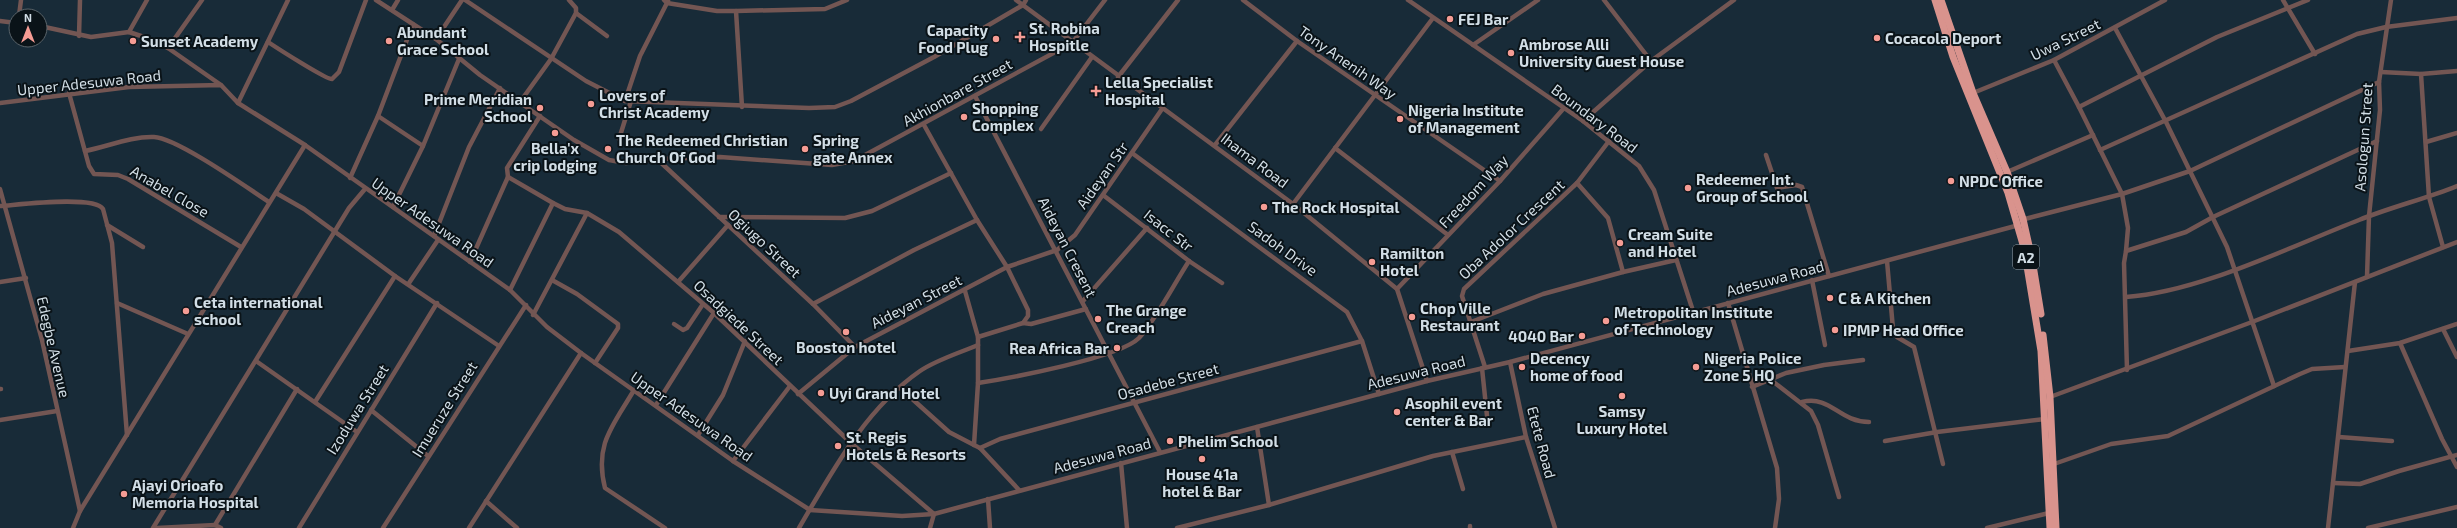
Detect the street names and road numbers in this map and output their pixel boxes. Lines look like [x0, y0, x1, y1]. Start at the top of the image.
street label: Uwa Street [2027, 14, 2103, 64]
street label: Tony Anenih Way [1296, 22, 1401, 103]
street label: Akhionbare Street [899, 54, 1015, 130]
street label: Upper Adesuwa Road [16, 65, 162, 99]
street label: Boundary Road [1548, 80, 1642, 156]
street label: Asologun Street [2350, 82, 2376, 192]
street label: Ihama Road [1218, 129, 1292, 191]
street label: Aideyan Str [1072, 138, 1132, 212]
street label: Freedom Way [1435, 151, 1511, 231]
street label: Anabel Close [128, 161, 212, 221]
street label: Upper Adesuwa Road [369, 173, 497, 271]
street label: Oba Adolor Crescent [1454, 175, 1568, 283]
street label: Aideyan Cresent [1035, 194, 1101, 300]
street label: Ogiugo Street [725, 205, 805, 281]
street label: Isacc Str [1141, 205, 1197, 255]
street label: Sadoh Drive [1245, 217, 1321, 279]
road number: A2 [2013, 245, 2039, 269]
street label: Adesuwa Road [1724, 256, 1826, 300]
street label: Aideyan Street [868, 270, 965, 332]
street label: Osadgiede Street [690, 276, 788, 368]
street label: Edegbe Avenue [34, 295, 74, 399]
street label: Adesuwa Road [1365, 351, 1467, 393]
street label: Imueruze Street [407, 358, 481, 460]
street label: Osadebe Street [1115, 359, 1221, 403]
street label: Izoduwa Street [322, 360, 392, 457]
street label: Upper Adesuwa Road [628, 367, 756, 465]
street label: Etete Road [1524, 404, 1560, 480]
street label: Adesuwa Road [1051, 433, 1153, 477]

